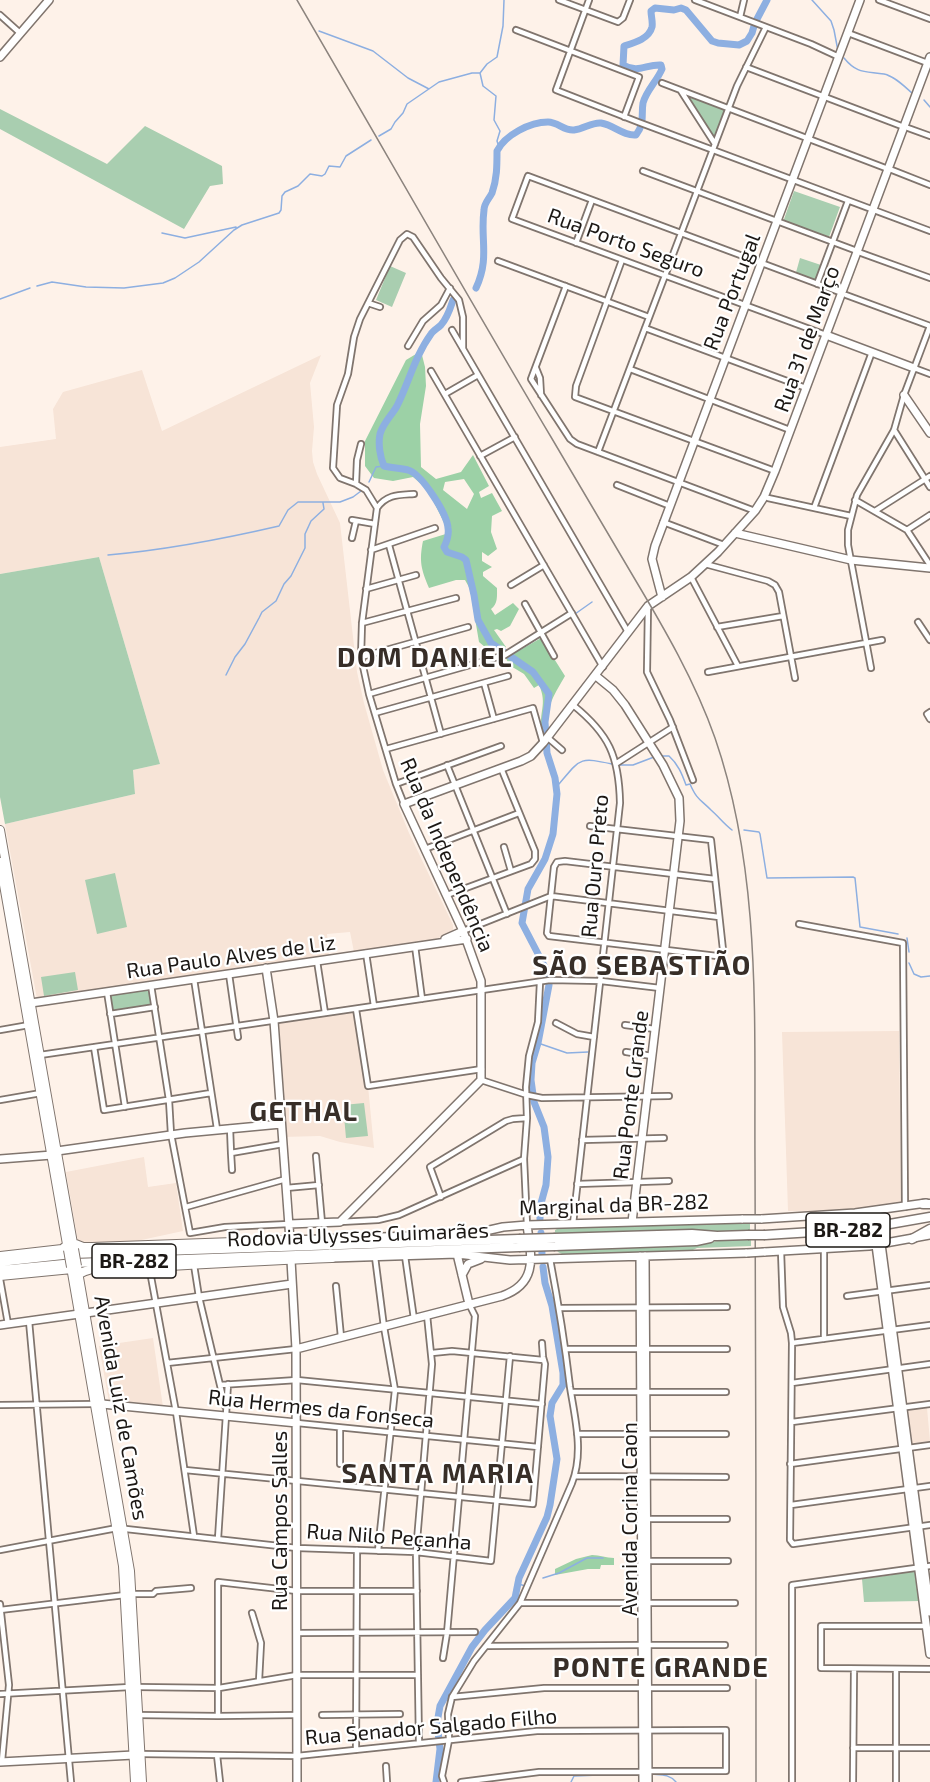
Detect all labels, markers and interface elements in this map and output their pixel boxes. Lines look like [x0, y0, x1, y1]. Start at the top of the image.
street label: Rua Porto Seguro [544, 203, 708, 283]
street label: Rua Portugal [698, 230, 766, 354]
street label: Rua 31 de Março [769, 262, 845, 416]
district label: DOM DANIEL [337, 642, 513, 674]
street label: Rua da Independência [395, 754, 499, 956]
street label: Rua Ouro Preto [576, 793, 614, 939]
street label: Rua Paulo Alves de Liz [125, 930, 337, 984]
district label: SÃO SEBASTIÃO [532, 950, 752, 982]
street label: Rua Ponte Grande [608, 1009, 654, 1181]
district label: GETHAL [249, 1096, 359, 1128]
street label: Marginal da BR-282 [519, 1189, 709, 1221]
road number: BR-282 [806, 1213, 890, 1247]
street label: Rodovia Ulysses Guimarães [227, 1218, 489, 1252]
road number: BR-282 [92, 1244, 176, 1278]
street label: Avenida Luiz de Camões [89, 1294, 153, 1522]
street label: Rua Hermes da Fonseca [207, 1385, 435, 1433]
street label: Avenida Corina Caon [617, 1422, 643, 1616]
street label: Rua Campos Salles [267, 1431, 293, 1611]
district label: SANTA MARIA [342, 1458, 534, 1490]
street label: Rua Nilo Peçanha [306, 1519, 472, 1555]
district label: PONTE GRANDE [553, 1652, 769, 1684]
street label: Rua Senador Salgado Filho [304, 1703, 558, 1751]

